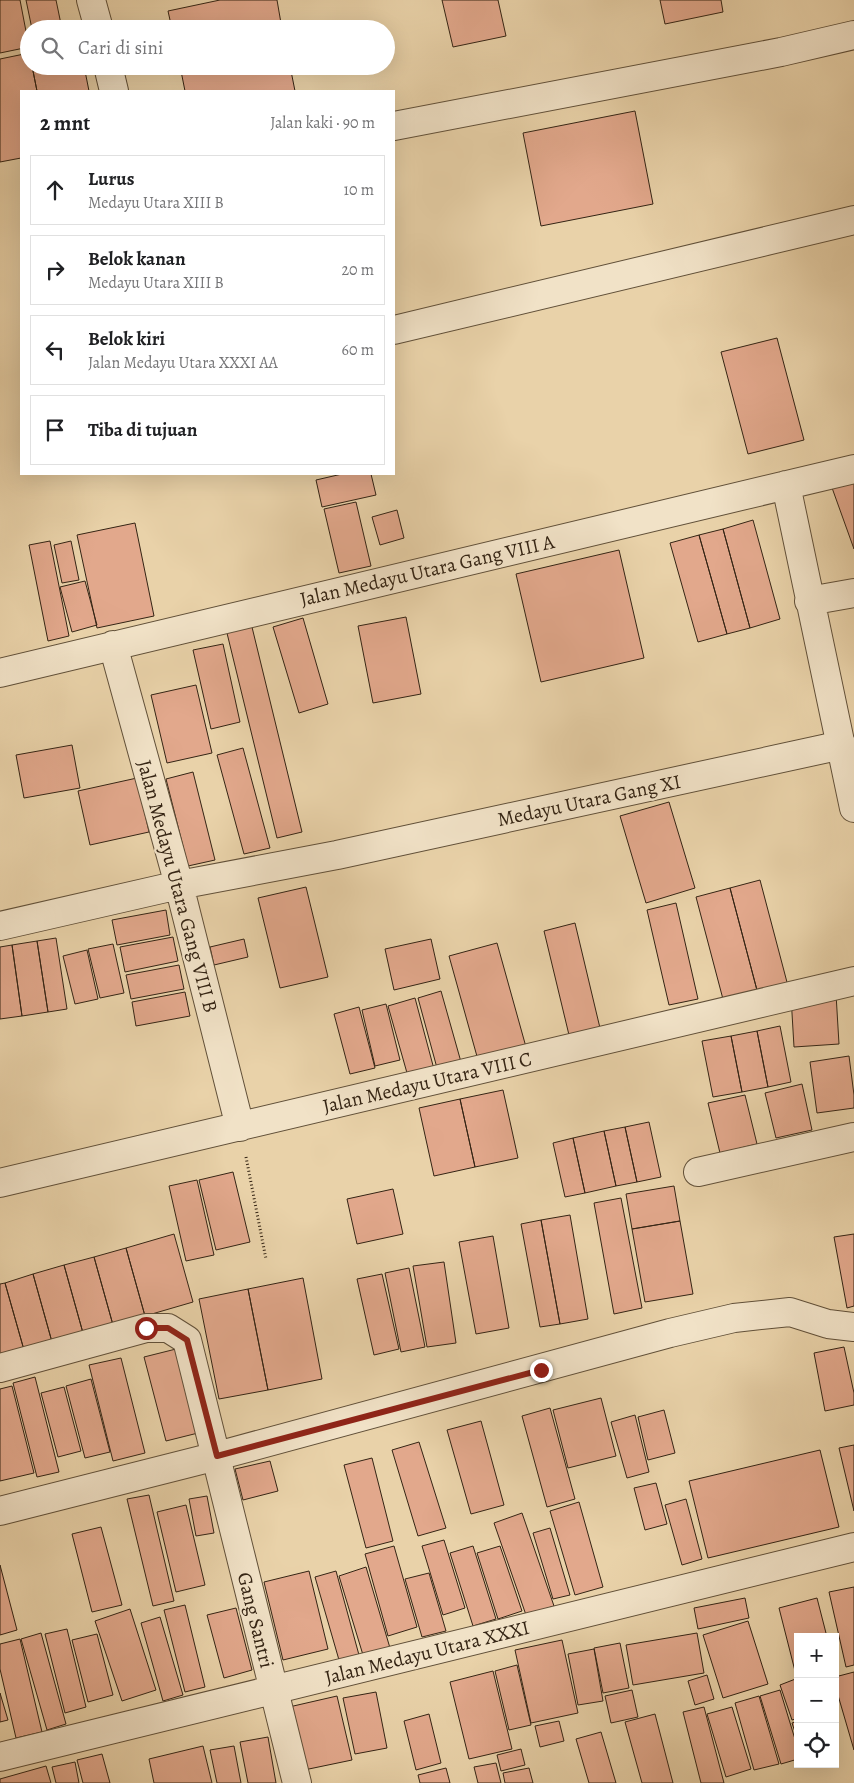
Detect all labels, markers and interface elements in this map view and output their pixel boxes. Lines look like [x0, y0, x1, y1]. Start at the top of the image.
search box [20, 20, 395, 75]
icon: search [38, 34, 66, 62]
text: Cari di sini [78, 35, 163, 61]
text: 2 mnt [40, 109, 90, 137]
text: Jalan kaki · 90 m [270, 112, 375, 134]
text: Lurus [88, 166, 134, 192]
icon: ahead [41, 176, 69, 204]
text: 10 m [344, 179, 374, 201]
text: Medayu Utara XIII B [88, 192, 224, 214]
text: Belok kanan [88, 246, 186, 272]
icon: right [41, 256, 69, 284]
text: 20 m [341, 259, 374, 281]
text: Medayu Utara XIII B [88, 272, 224, 294]
text: Belok kiri [88, 326, 165, 352]
icon: left [41, 336, 69, 364]
text: 60 m [342, 339, 374, 361]
text: Jalan Medayu Utara XXXI AA [88, 352, 278, 374]
icon: arrive [41, 416, 69, 444]
text: Tiba di tujuan [88, 417, 197, 443]
street label: Jalan Medayu Utara Gang VIII A [297, 528, 557, 613]
street label: Jalan Medayu Utara Gang VIII B [131, 757, 224, 1016]
street label: Medayu Utara Gang XI [495, 768, 683, 833]
street label: Jalan Medayu Utara VIII C [320, 1045, 534, 1120]
route start [135, 1317, 158, 1340]
route end [530, 1359, 553, 1382]
street label: Gang Santri [231, 1569, 280, 1671]
street label: Jalan Medayu Utara XXXI [322, 1614, 532, 1691]
map controls [794, 1633, 839, 1768]
button: + [794, 1633, 839, 1678]
button: − [794, 1678, 839, 1723]
button: locate [794, 1723, 839, 1768]

